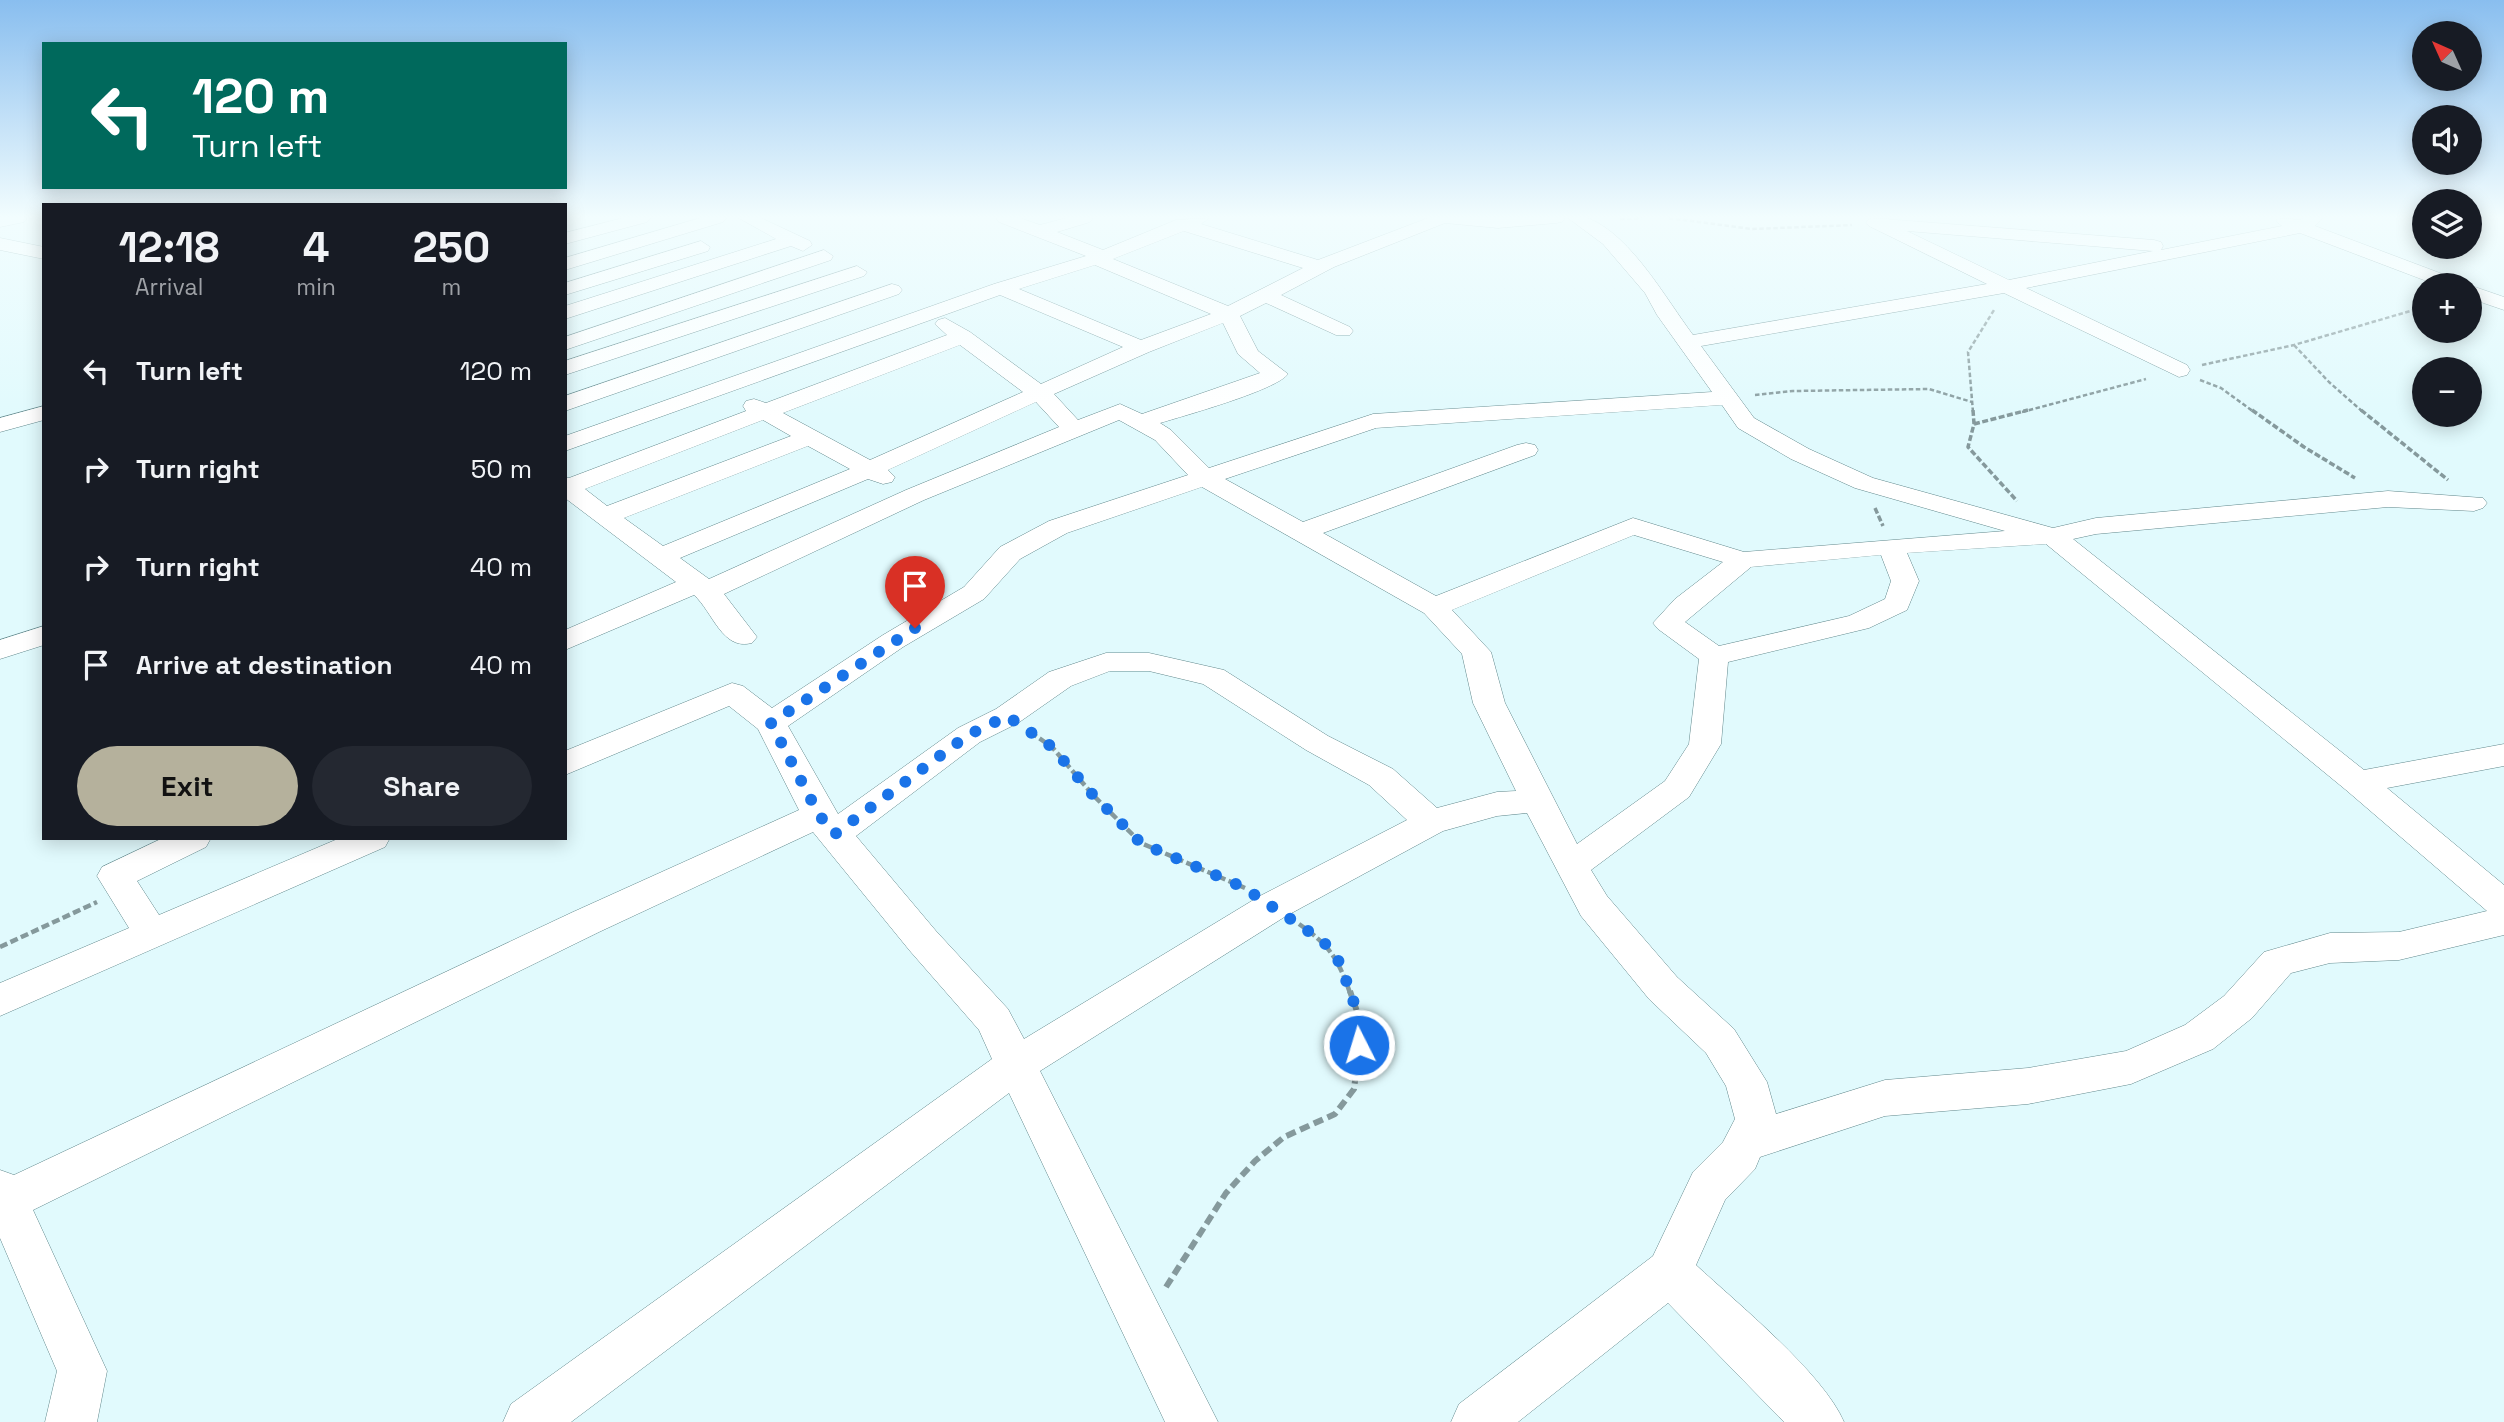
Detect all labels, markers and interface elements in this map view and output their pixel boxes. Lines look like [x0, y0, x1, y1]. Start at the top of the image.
north arrow [2412, 21, 2482, 91]
map controls [2412, 21, 2482, 427]
text: 120 m [192, 65, 329, 127]
icon: left [77, 70, 168, 161]
button: sound [2412, 105, 2482, 175]
text: Turn left [192, 126, 322, 166]
button: layers [2412, 189, 2482, 259]
text: 12:18 [119, 221, 220, 274]
text: 4 [303, 221, 329, 274]
text: 250 [413, 221, 490, 274]
text: Arrival [135, 272, 203, 302]
text: min [296, 272, 336, 302]
text: m [442, 272, 461, 302]
button: + [2412, 273, 2482, 343]
icon: left [77, 352, 115, 390]
text: Turn left [136, 354, 243, 388]
text: 120 m [460, 354, 532, 388]
button: − [2412, 357, 2482, 427]
icon: right [77, 450, 115, 488]
text: Turn right [136, 452, 260, 486]
text: 50 m [471, 452, 532, 486]
icon: right [77, 548, 115, 586]
text: Turn right [136, 550, 260, 584]
text: 40 m [470, 550, 532, 584]
pin [885, 556, 945, 628]
icon: arrive [896, 567, 934, 605]
icon: arrive [77, 646, 115, 684]
text: Arrive at destination [136, 648, 393, 682]
text: 40 m [470, 648, 532, 682]
button: Exit [77, 746, 298, 826]
button: Share [312, 746, 532, 826]
position arrow [1322, 1008, 1396, 1082]

